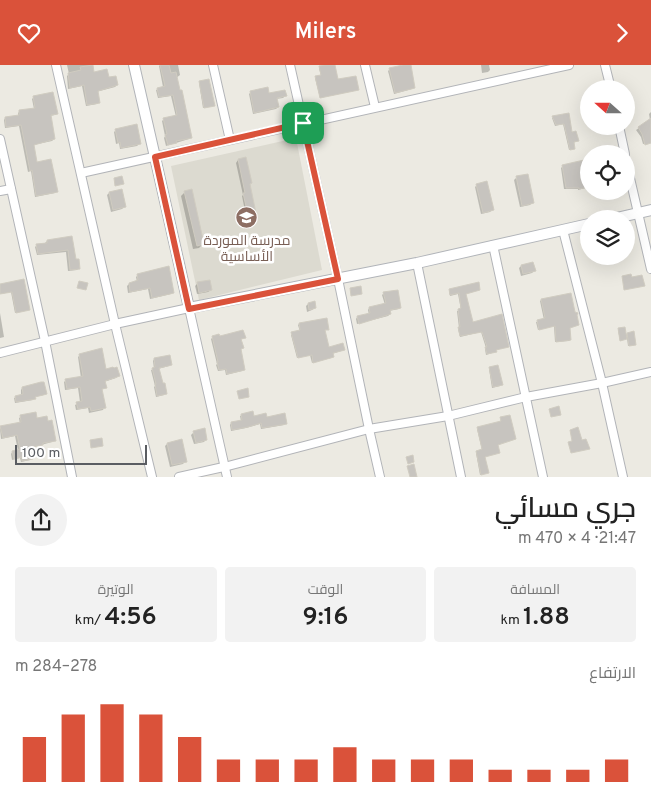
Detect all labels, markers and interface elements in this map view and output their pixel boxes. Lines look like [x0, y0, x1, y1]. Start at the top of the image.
icon: heart [15, 19, 43, 47]
text: Milers [295, 19, 356, 46]
icon: forward [608, 19, 636, 47]
north arrow [580, 80, 635, 135]
map controls [580, 80, 635, 265]
pin [282, 102, 324, 144]
icon: arrive [289, 109, 317, 137]
button: locate [580, 145, 635, 200]
school or university icon: مدرسة الموردة الأساسية [235, 206, 259, 230]
button: layers [580, 210, 635, 265]
place label: مدرسة الموردة الأساسية [204, 233, 290, 266]
scale bar [15, 442, 148, 465]
text: 100 m [22, 445, 60, 462]
text: جري مسائي [495, 492, 636, 528]
button: share [15, 494, 67, 546]
text: 21:47 · 4 × 470 m [518, 529, 636, 549]
text: الوتيرة [98, 582, 134, 599]
text: الوقت [308, 582, 343, 599]
text: المسافة [510, 582, 560, 599]
text: 4:56 [104, 602, 157, 634]
text: 9:16 [302, 602, 349, 634]
text: 1.88 [523, 602, 570, 634]
text: /km [75, 612, 104, 629]
text: km [500, 612, 523, 629]
text: 278–284 m [15, 657, 97, 677]
text: الارتفاع [589, 664, 636, 684]

